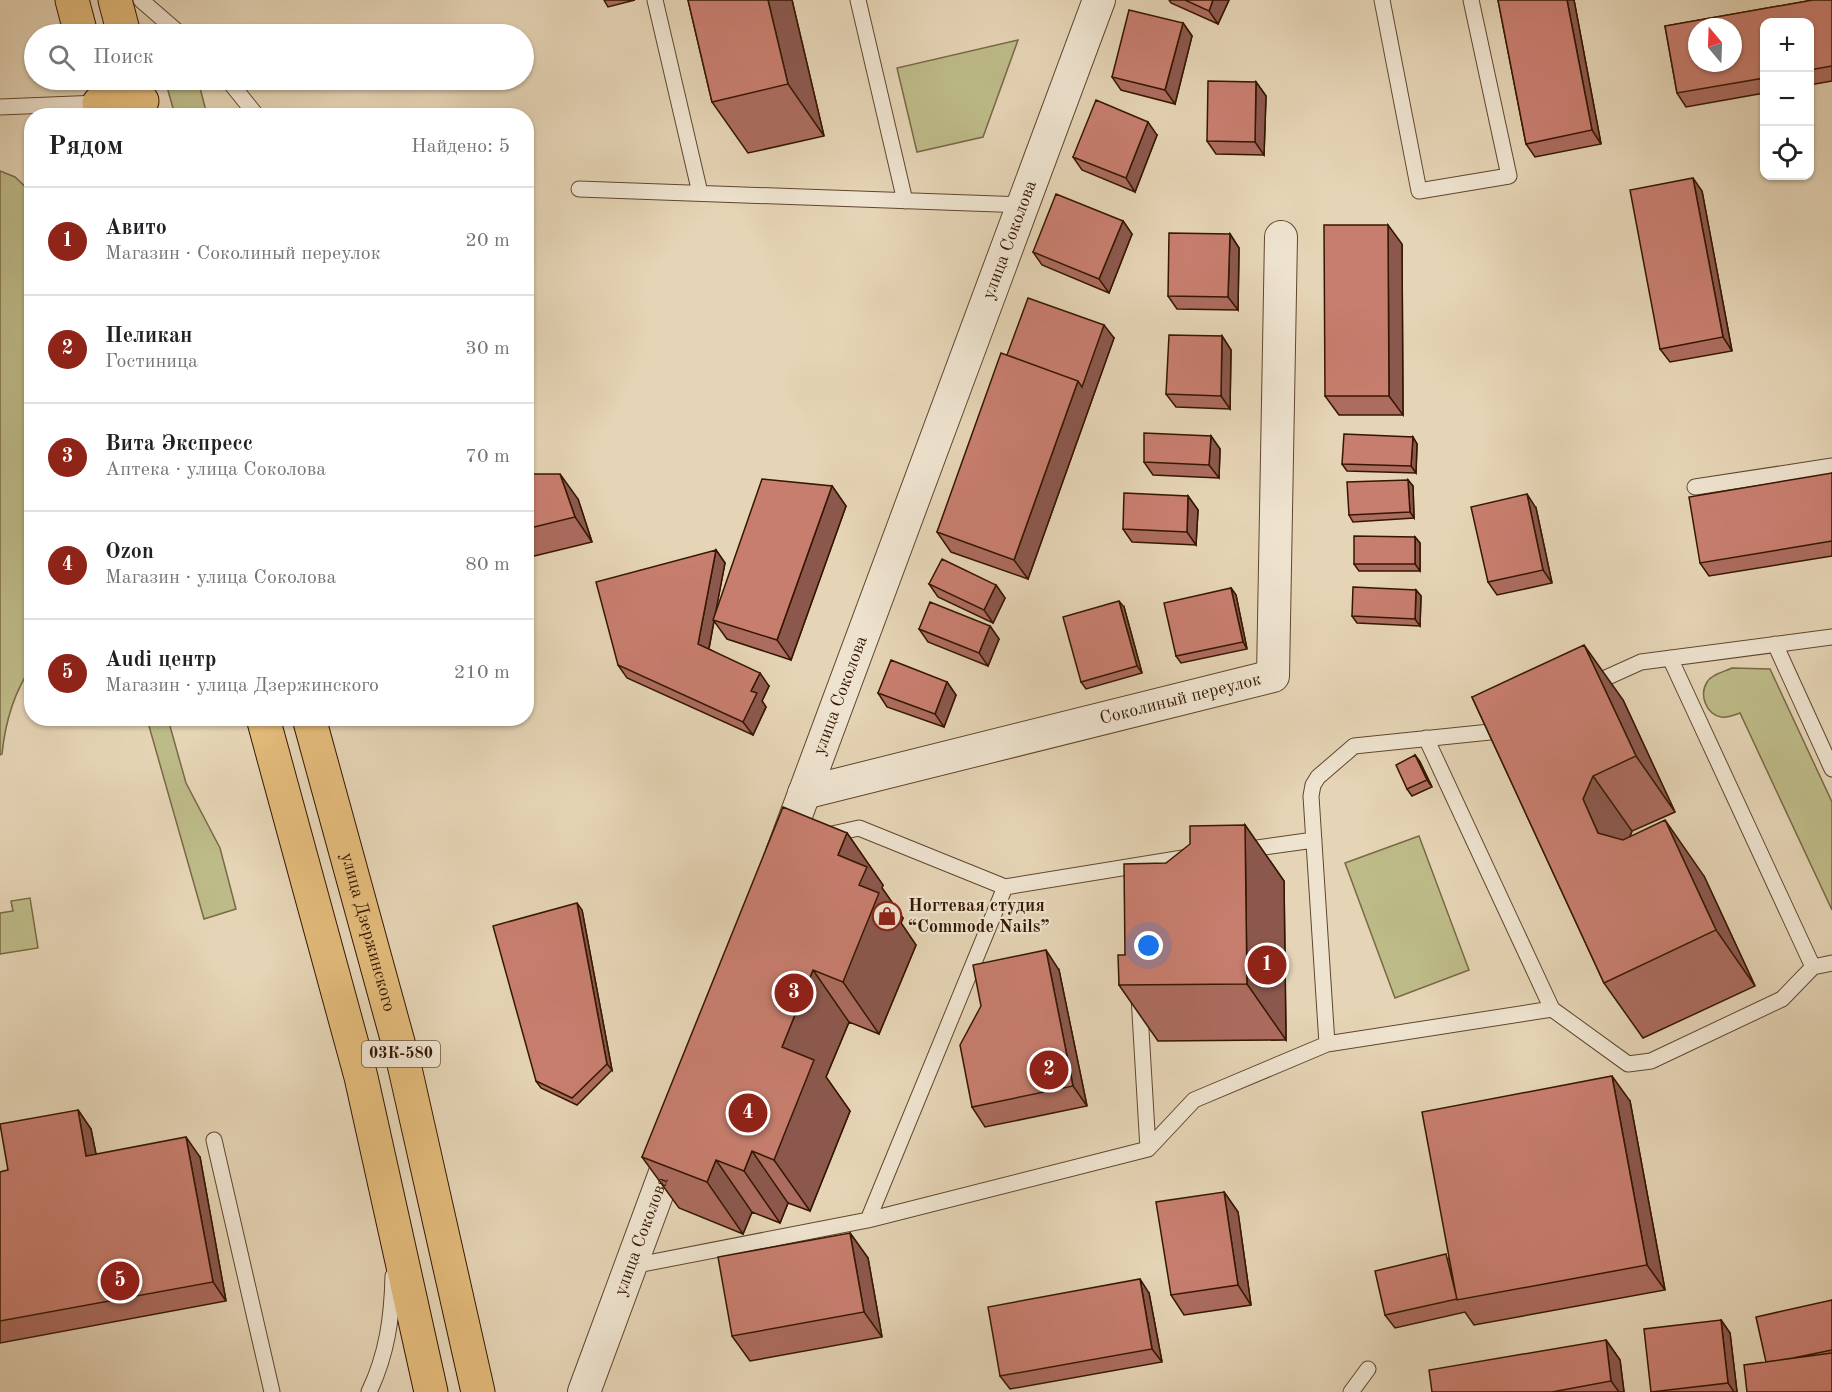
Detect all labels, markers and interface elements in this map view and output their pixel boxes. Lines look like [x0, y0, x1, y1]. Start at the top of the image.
north arrow [1688, 18, 1742, 72]
map controls [1760, 18, 1814, 180]
button: + [1760, 18, 1814, 72]
search box [24, 24, 534, 90]
icon: search [45, 41, 78, 74]
text: Поиск [93, 46, 154, 68]
button: − [1760, 72, 1814, 126]
button: locate [1760, 126, 1814, 180]
text: Рядом [48, 134, 123, 160]
text: Найдено: 5 [411, 137, 510, 157]
street label: улица Соколова [979, 178, 1040, 302]
text: Авито [105, 217, 167, 239]
text: 1 [62, 231, 73, 251]
text: 20 m [465, 231, 510, 251]
text: Магазин · Соколиный переулок [105, 244, 381, 264]
text: Пеликан [105, 325, 193, 347]
text: 2 [62, 339, 73, 359]
text: 30 m [465, 339, 510, 359]
text: Гостиница [105, 352, 198, 372]
text: Вита Экспресс [105, 433, 253, 455]
text: 3 [62, 447, 73, 467]
text: 70 m [465, 447, 510, 467]
text: Аптека · улица Соколова [105, 460, 326, 480]
text: Ozon [105, 541, 154, 563]
text: 4 [62, 555, 73, 575]
text: 80 m [465, 555, 510, 575]
text: Магазин · улица Соколова [105, 568, 336, 588]
street label: улица Соколова [810, 633, 871, 758]
text: Audi центр [105, 649, 217, 671]
text: 5 [62, 663, 73, 683]
text: 210 m [454, 663, 510, 683]
street label: Соколиный переулок [1098, 670, 1263, 728]
text: Магазин · улица Дзержинского [105, 676, 379, 696]
street label: улица Дзержинского [337, 851, 398, 1014]
place label: Ногтевая студия “Commode Nails” [908, 897, 1050, 936]
shop icon: Ногтевая студия “Commode Nails” [871, 900, 903, 932]
your location [1134, 931, 1163, 960]
pin: 1 [1248, 942, 1286, 988]
pin: 3 [774, 970, 814, 1016]
road number: 03К-580 [362, 1041, 440, 1067]
pin: 2 [1030, 1048, 1068, 1092]
pin: 4 [728, 1090, 768, 1136]
street label: улица Соколова [611, 1174, 672, 1298]
pin: 5 [100, 1258, 140, 1304]

